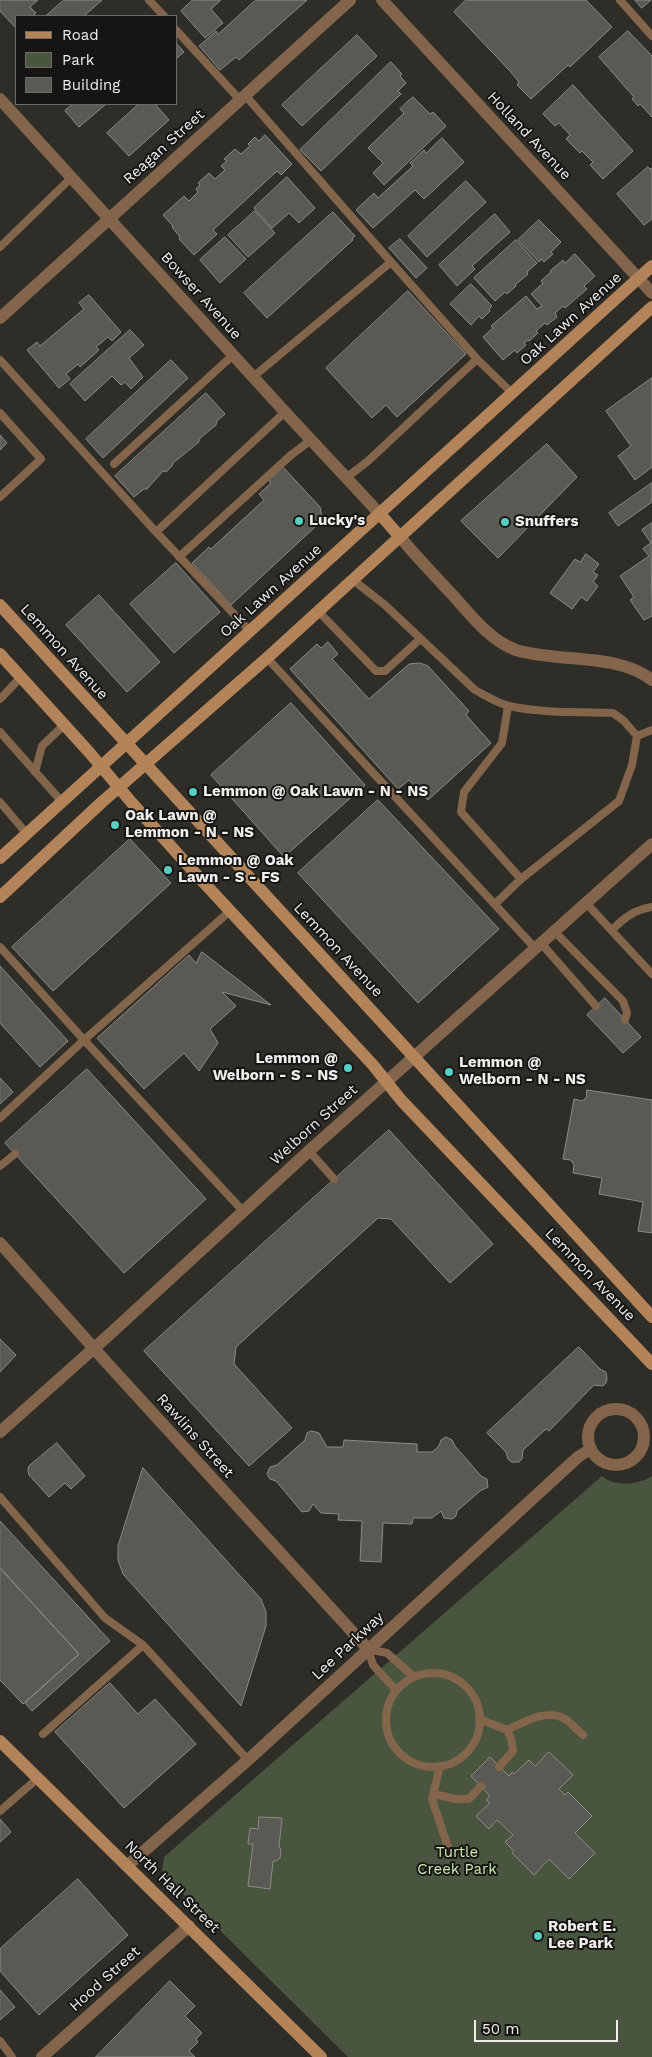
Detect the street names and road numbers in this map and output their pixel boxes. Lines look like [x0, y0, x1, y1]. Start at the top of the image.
street label: Holland Avenue [483, 88, 575, 184]
street label: Reagan Street [120, 106, 208, 188]
street label: Bowser Avenue [157, 248, 245, 344]
street label: Oak Lawn Avenue [516, 269, 626, 369]
street label: Oak Lawn Avenue [216, 541, 326, 641]
street label: Lemmon Avenue [16, 600, 112, 704]
street label: Lemmon Avenue [290, 899, 386, 1001]
street label: Welborn Street [267, 1081, 361, 1169]
street label: Lemmon Avenue [541, 1225, 639, 1325]
street label: Rawlins Street [153, 1390, 237, 1482]
street label: Lee Parkway [308, 1608, 388, 1684]
street label: North Hall Street [121, 1837, 223, 1937]
street label: Hood Street [66, 1943, 144, 2015]

